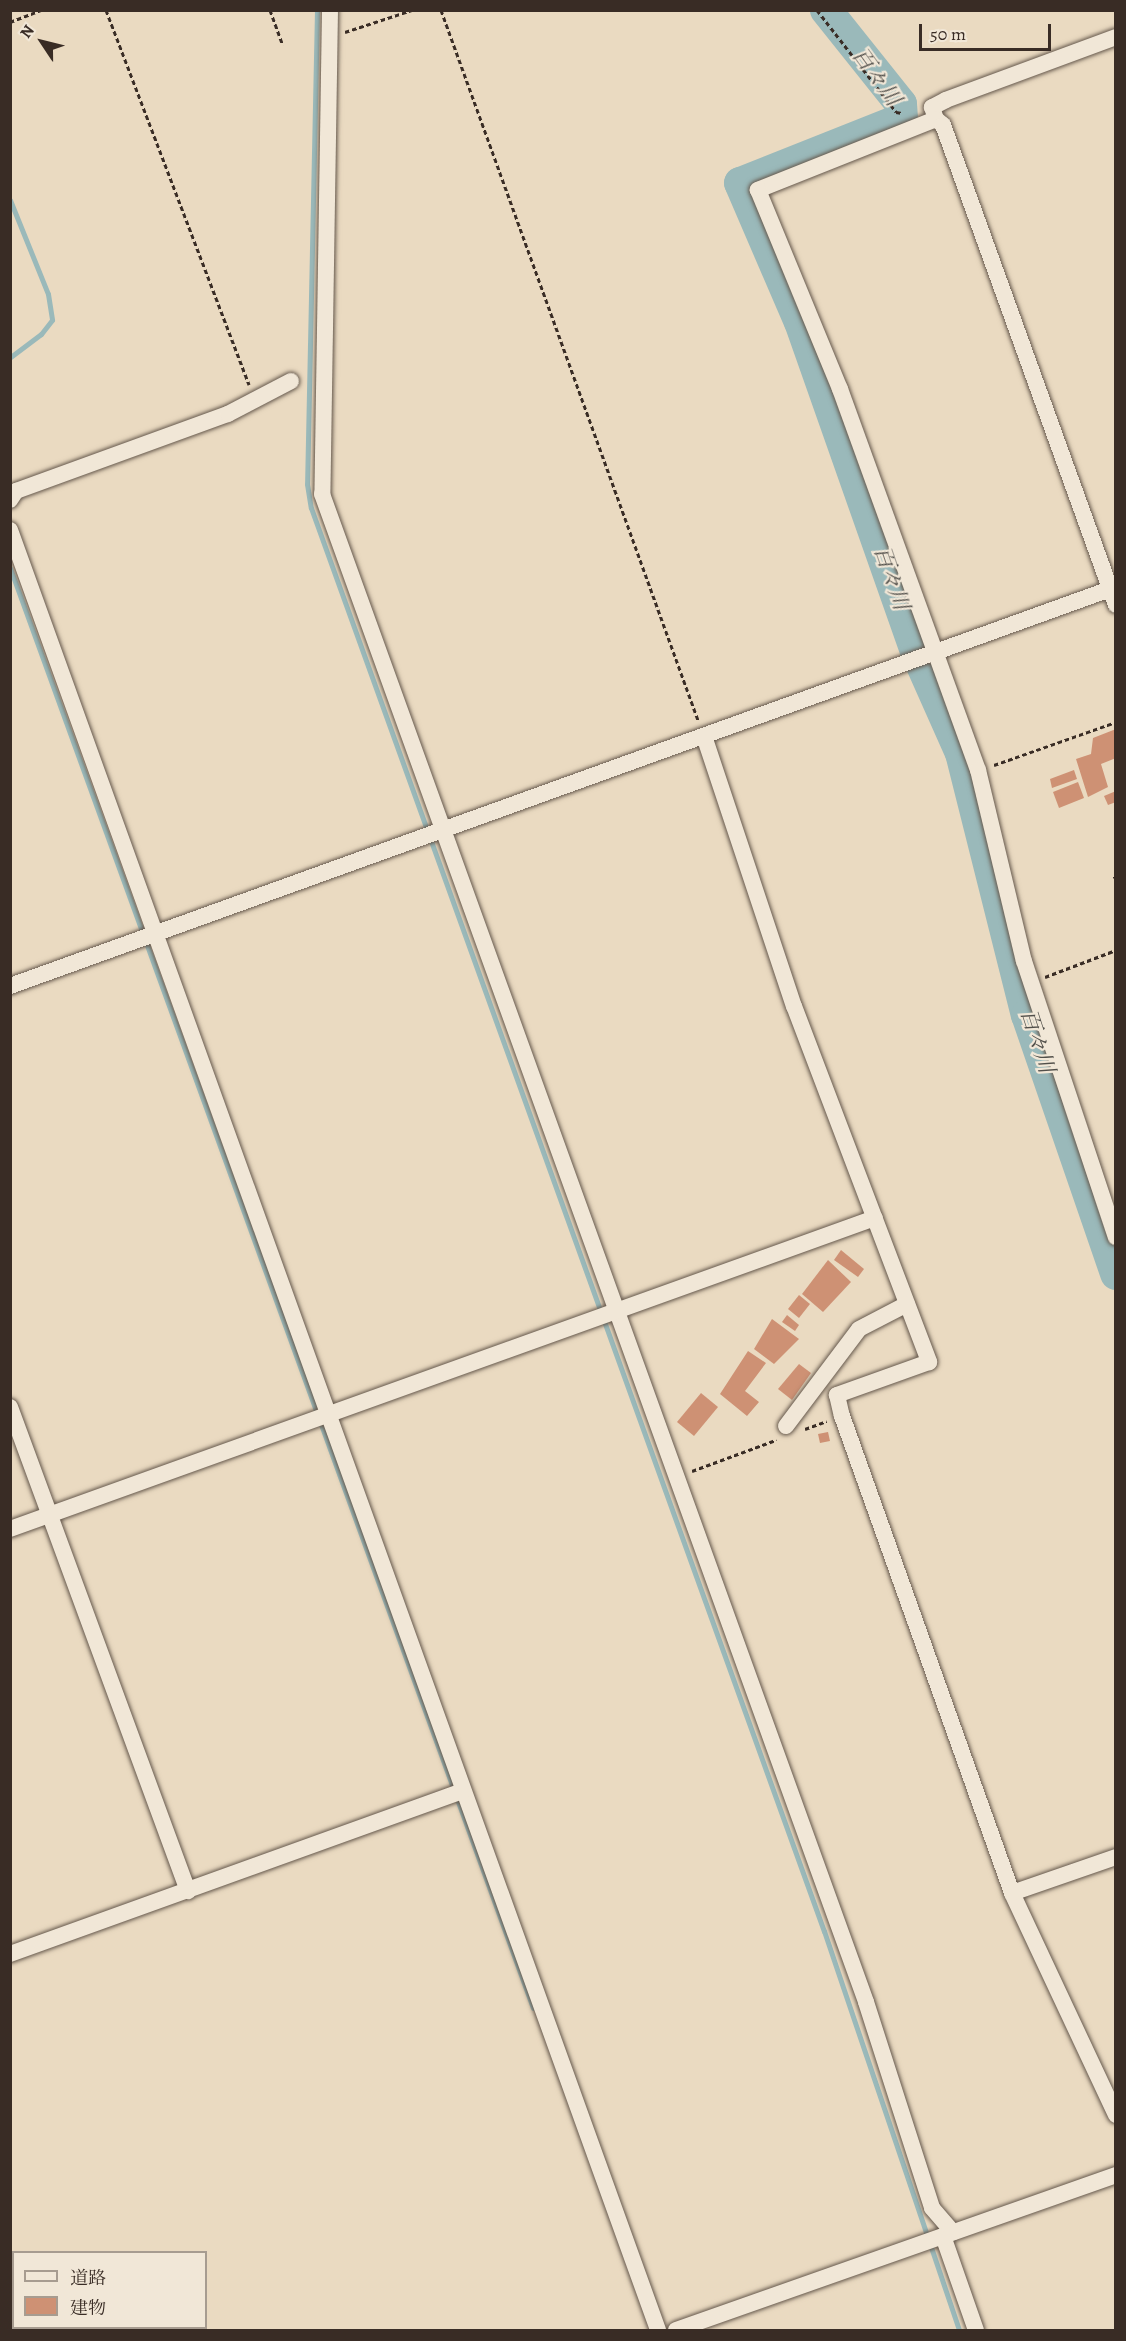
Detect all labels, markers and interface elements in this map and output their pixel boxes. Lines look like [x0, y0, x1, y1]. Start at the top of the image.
north arrow [12, 12, 72, 72]
scale bar [922, 12, 1054, 50]
text: N [15, 21, 40, 43]
text: 50 m [930, 22, 966, 46]
water label: 百々川 [846, 43, 906, 111]
water label: 百々川 [868, 543, 914, 613]
water label: 百々川 [1014, 1006, 1060, 1076]
legend [12, 2251, 207, 2329]
text: 道路 [70, 2266, 106, 2290]
text: 建物 [70, 2296, 106, 2320]

